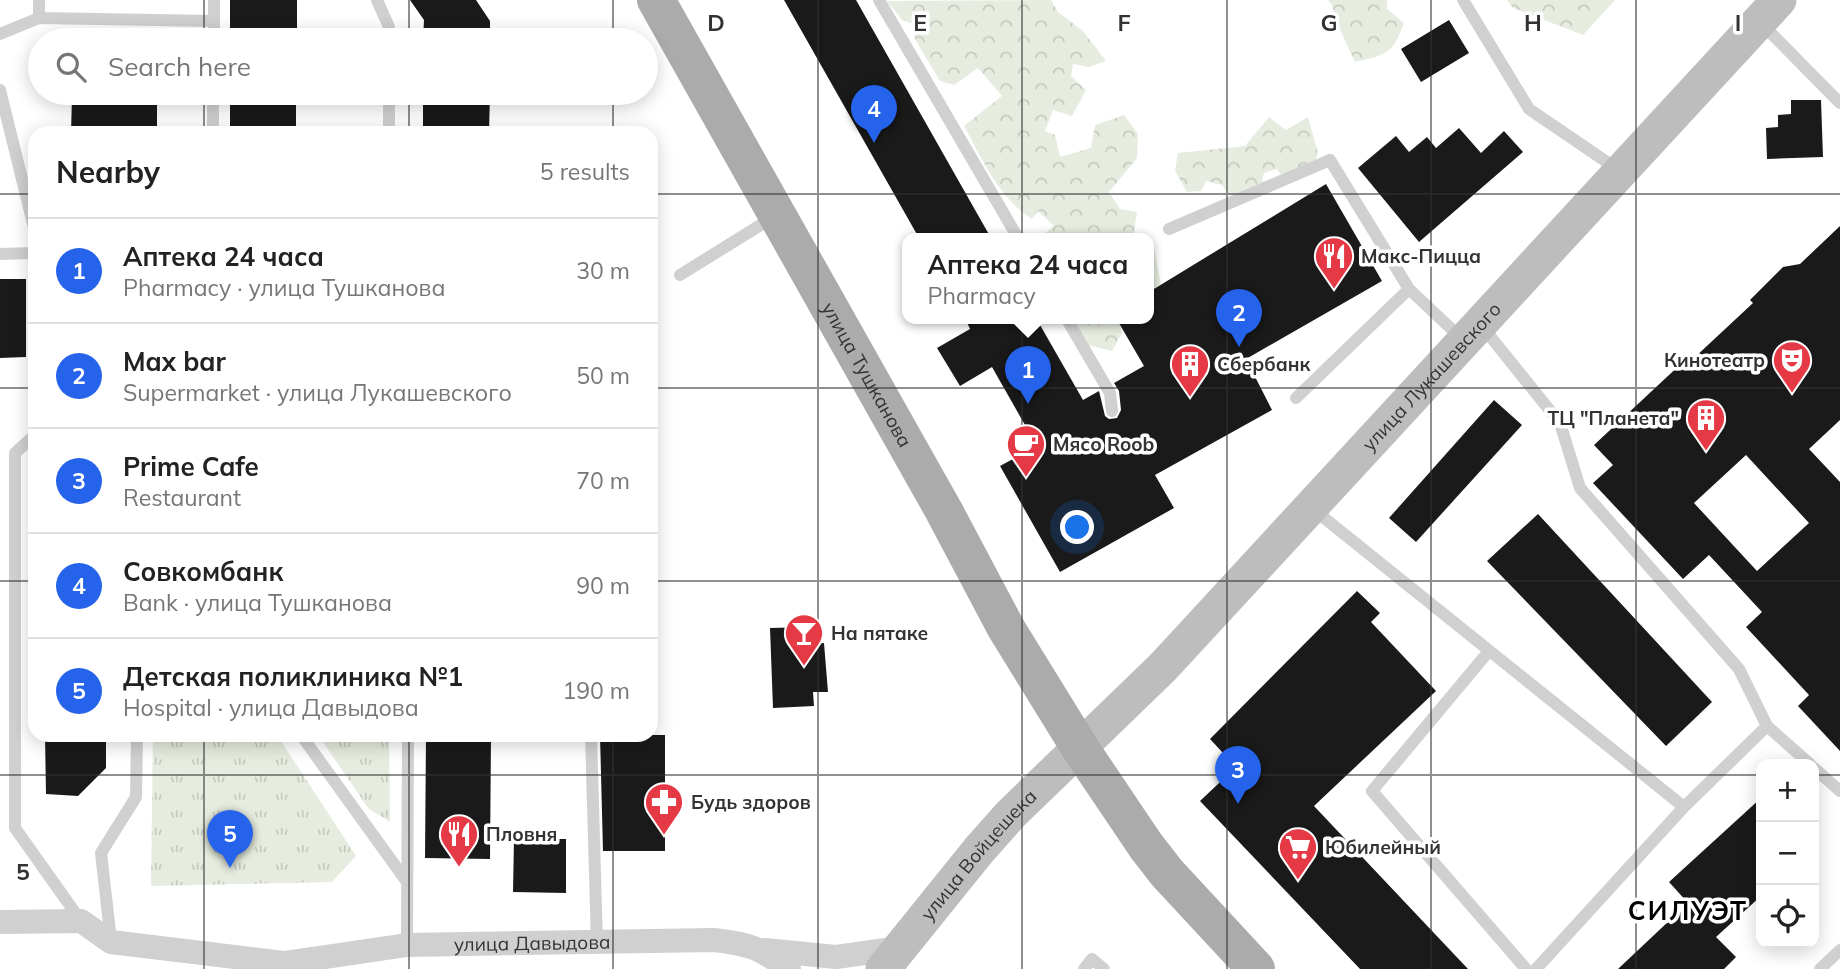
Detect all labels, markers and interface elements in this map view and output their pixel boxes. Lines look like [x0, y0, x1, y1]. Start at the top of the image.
text: D [707, 8, 725, 37]
text: E [913, 8, 927, 37]
text: F [1117, 8, 1131, 37]
text: G [1320, 8, 1338, 37]
text: H [1524, 8, 1542, 37]
text: I [1735, 8, 1741, 37]
search box [28, 28, 658, 105]
icon: search [52, 48, 90, 86]
text: Search here [108, 50, 251, 83]
pin: 4 [851, 85, 897, 143]
text: Nearby [56, 153, 160, 191]
text: 5 results [540, 157, 630, 186]
popup [902, 233, 1154, 324]
restaurant icon: Макс-Пицца [1313, 235, 1355, 290]
text: Аптека 24 часа [123, 240, 324, 273]
place label: Макс-Пицца [1361, 244, 1481, 268]
text: Аптека 24 часа [928, 248, 1128, 281]
text: 1 [72, 256, 86, 285]
text: 30 m [576, 256, 630, 285]
text: Pharmacy · улица Тушканова [123, 273, 445, 302]
text: Pharmacy [928, 281, 1036, 310]
pin: 2 [1216, 289, 1262, 347]
street label: улица Лукашевского [1357, 297, 1506, 456]
street label: улица Тушканова [817, 298, 918, 451]
theatre icon: Кинотеатр [1771, 339, 1813, 394]
building icon: Сбербанк [1169, 343, 1211, 398]
text: Max bar [123, 345, 226, 378]
pin: 1 [1005, 346, 1051, 404]
place label: Кинотеатр [1664, 348, 1765, 372]
place label: Сбербанк [1217, 352, 1311, 376]
text: 2 [72, 361, 86, 390]
text: 50 m [576, 361, 630, 390]
text: Supermarket · улица Лукашевского [123, 378, 512, 407]
building icon: ТЦ "Планета" [1685, 397, 1727, 452]
place label: ТЦ "Планета" [1547, 406, 1679, 430]
cafe icon: Мясо Roob [1005, 423, 1047, 478]
place label: Мясо Roob [1053, 432, 1155, 456]
text: Prime Cafe [123, 450, 259, 483]
text: 3 [72, 466, 86, 495]
text: 70 m [576, 466, 630, 495]
text: Restaurant [123, 483, 241, 512]
your location [1060, 510, 1094, 544]
text: Совкомбанк [123, 555, 283, 588]
text: 4 [72, 571, 86, 600]
text: 90 m [576, 571, 630, 600]
text: Bank · улица Тушканова [123, 588, 392, 617]
bar icon: На пятаке [783, 612, 825, 667]
place label: На пятаке [831, 621, 928, 645]
text: Детская поликлиника №1 [123, 660, 463, 693]
text: 5 [72, 676, 86, 705]
text: 190 m [562, 676, 630, 705]
text: Hospital · улица Давыдова [123, 693, 419, 722]
pin: 3 [1215, 746, 1261, 804]
map controls [1756, 759, 1819, 948]
button: + [1756, 759, 1819, 822]
pharmacy icon: Будь здоров [643, 781, 685, 836]
street label: улица Войцешека [915, 784, 1041, 925]
place label: Будь здоров [691, 790, 811, 814]
pin: 5 [207, 810, 253, 868]
restaurant icon: Пловня [438, 813, 480, 868]
place label: Пловня [486, 822, 557, 846]
button: − [1756, 822, 1819, 885]
supermarket icon: Юбилейный [1277, 826, 1319, 881]
place label: Юбилейный [1325, 835, 1441, 859]
text: 5 [16, 857, 30, 886]
button: locate [1756, 885, 1819, 948]
district label: СИЛУЭТ [1628, 894, 1748, 927]
street label: улица Давыдова [454, 930, 611, 956]

